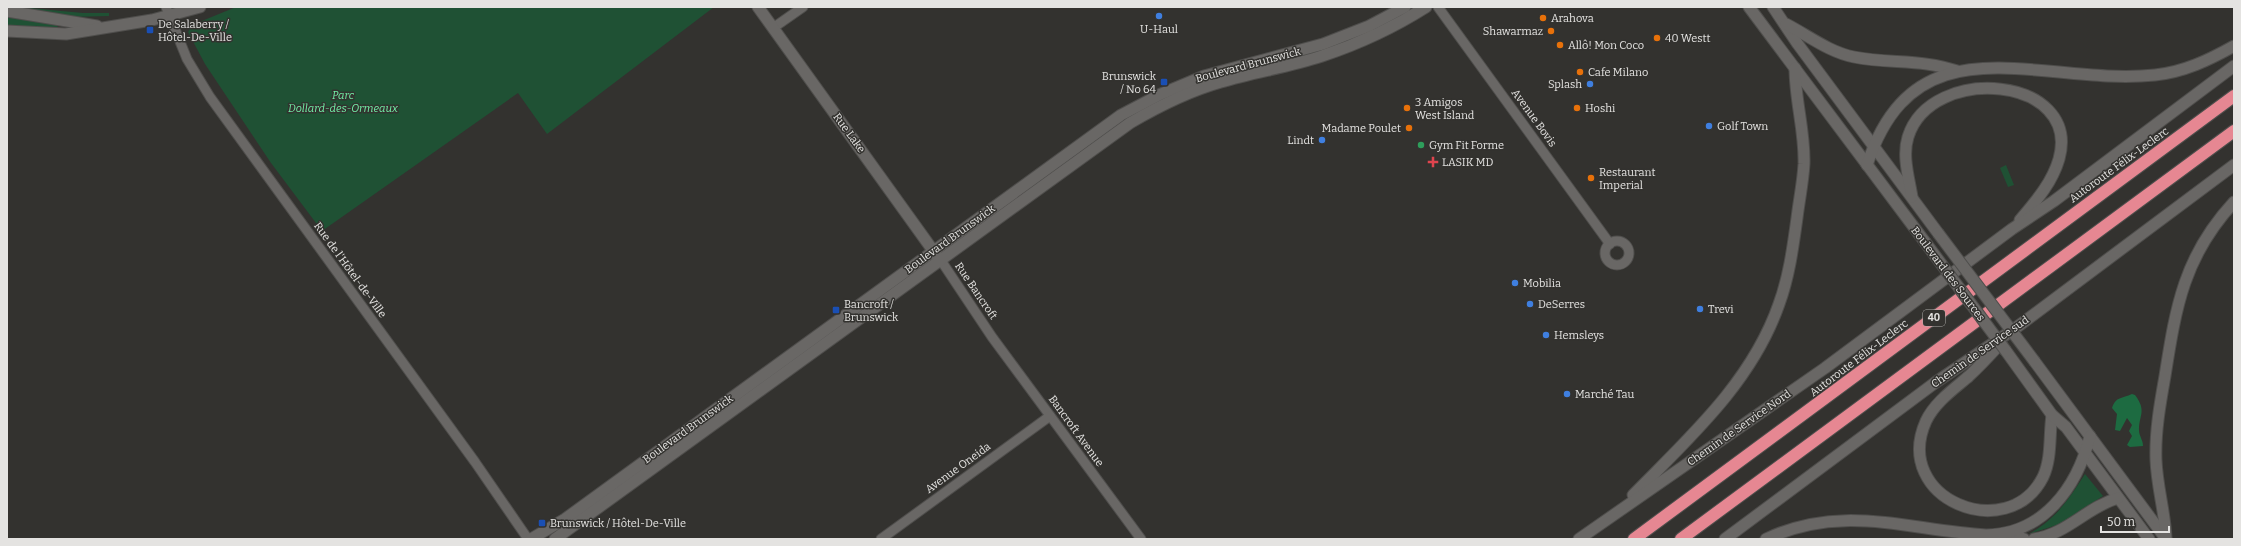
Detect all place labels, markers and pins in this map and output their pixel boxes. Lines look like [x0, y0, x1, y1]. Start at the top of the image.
marker: U-Haul [1154, 11, 1164, 21]
place label: Arahova [1551, 12, 1594, 25]
marker: Arahova [1538, 13, 1548, 23]
place label: De Salaberry / Hôtel-De-Ville [158, 18, 232, 44]
place label: U-Haul [1140, 23, 1178, 36]
marker: De Salaberry / Hôtel-De-Ville [145, 25, 155, 35]
place label: Shawarmaz [1483, 25, 1543, 38]
marker: Shawarmaz [1546, 26, 1556, 36]
place label: 40 Westt [1665, 32, 1710, 45]
marker: 40 Westt [1652, 33, 1662, 43]
place label: Allô! Mon Coco [1568, 39, 1644, 52]
marker: Allô! Mon Coco [1555, 40, 1565, 50]
place label: Cafe Milano [1588, 66, 1648, 79]
marker: Cafe Milano [1575, 67, 1585, 77]
place label: Brunswick / No 64 [1102, 70, 1157, 96]
marker: Brunswick / No 64 [1159, 77, 1169, 87]
place label: Splash [1548, 78, 1582, 91]
marker: Splash [1585, 79, 1595, 89]
place label: 3 Amigos West Island [1415, 96, 1475, 122]
place label: Hoshi [1585, 102, 1616, 115]
marker: 3 Amigos West Island [1402, 103, 1412, 113]
marker: Hoshi [1572, 103, 1582, 113]
place label: Golf Town [1717, 120, 1768, 133]
marker: Golf Town [1704, 121, 1714, 131]
place label: Madame Poulet [1322, 122, 1401, 135]
marker: Madame Poulet [1404, 123, 1414, 133]
place label: Lindt [1287, 134, 1314, 147]
marker: Lindt [1317, 135, 1327, 145]
place label: Gym Fit Forme [1429, 139, 1504, 152]
marker: Gym Fit Forme [1416, 140, 1426, 150]
marker: LASIK MD [1427, 156, 1439, 168]
place label: LASIK MD [1442, 156, 1494, 169]
place label: Restaurant Imperial [1599, 166, 1655, 192]
marker: Restaurant Imperial [1586, 173, 1596, 183]
place label: Mobilia [1523, 277, 1561, 290]
marker: Mobilia [1510, 278, 1520, 288]
place label: Bancroft / Brunswick [844, 298, 899, 324]
place label: DeSerres [1538, 298, 1585, 311]
marker: DeSerres [1525, 299, 1535, 309]
place label: Trevi [1708, 303, 1734, 316]
marker: Trevi [1695, 304, 1705, 314]
marker: Bancroft / Brunswick [831, 305, 841, 315]
place label: Hemsleys [1554, 329, 1604, 342]
marker: Hemsleys [1541, 330, 1551, 340]
place label: Marché Tau [1575, 388, 1635, 401]
marker: Marché Tau [1562, 389, 1572, 399]
place label: Brunswick / Hôtel-De-Ville [550, 517, 686, 530]
marker: Brunswick / Hôtel-De-Ville [537, 518, 547, 528]

